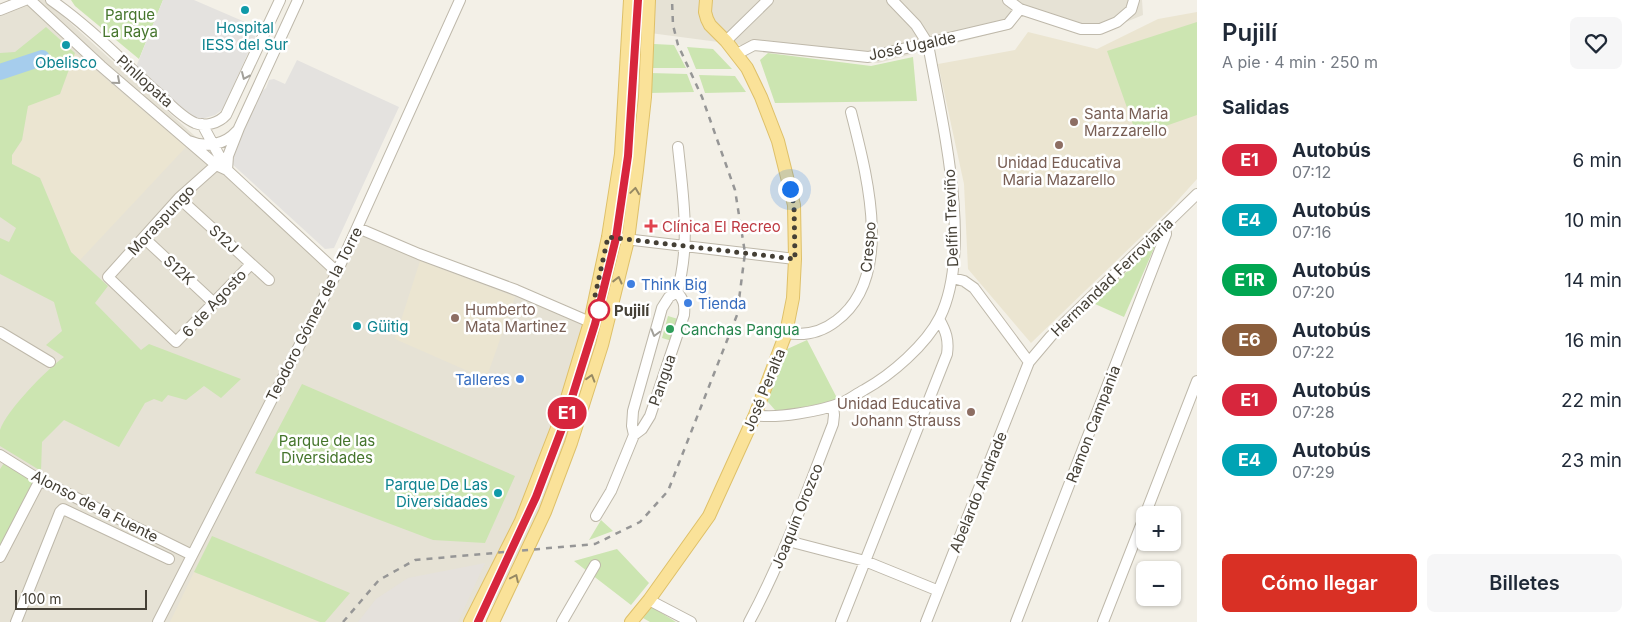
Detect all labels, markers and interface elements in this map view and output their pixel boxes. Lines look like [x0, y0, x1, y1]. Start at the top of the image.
marker: Hospital IESS del Sur [239, 4, 251, 16]
park label: Parque La Raya [102, 5, 158, 41]
button: heart [1570, 17, 1622, 69]
place label: Hospital IESS del Sur [202, 18, 289, 54]
text: Pujilí [1222, 18, 1277, 47]
street label: José Ugalde [867, 27, 957, 65]
marker: Obelisco [60, 39, 72, 51]
street label: Pinllopata [113, 51, 177, 111]
text: A pie · 4 min · 250 m [1222, 52, 1378, 72]
place label: Obelisco [35, 53, 97, 72]
one-way arrow [241, 71, 251, 80]
one-way arrow [112, 75, 121, 84]
text: Salidas [1222, 96, 1289, 119]
place label: Santa Maria Marzzarello [1084, 104, 1168, 140]
marker: Santa Maria Marzzarello [1068, 116, 1080, 128]
marker: Unidad Educativa Maria Mazarello [1053, 139, 1065, 151]
text: Autobús [1292, 139, 1371, 162]
text: E1 [1240, 149, 1259, 170]
text: 6 min [1572, 149, 1622, 172]
place label: Unidad Educativa Maria Mazarello [997, 153, 1121, 189]
text: 07:12 [1292, 162, 1331, 182]
street label: Delfín Treviño [940, 169, 962, 267]
your location [778, 177, 803, 202]
street label: Moraspungo [123, 181, 199, 259]
one-way arrow [629, 187, 639, 196]
text: Autobús [1292, 199, 1371, 222]
text: E4 [1238, 209, 1261, 230]
text: 10 min [1564, 209, 1622, 232]
street label: Hermandad Ferroviaria [1047, 214, 1177, 340]
place label: Clínica El Recreo [662, 217, 781, 236]
marker: Clínica El Recreo [644, 219, 658, 233]
street label: S12J [205, 221, 243, 257]
street label: Crespo [856, 221, 880, 273]
text: 07:16 [1292, 222, 1331, 242]
street label: Teodoro Gómez de la Torre [262, 224, 366, 404]
street label: S12K [160, 251, 198, 289]
text: Autobús [1292, 259, 1371, 282]
street label: 6 de Agosto [178, 265, 250, 341]
text: E1R [1234, 269, 1265, 290]
text: 14 min [1564, 269, 1622, 292]
place label: Think Big [641, 275, 707, 294]
one-way arrow [612, 276, 623, 285]
marker: Think Big [625, 278, 637, 290]
text: 07:20 [1292, 282, 1335, 302]
place label: Tienda [698, 294, 747, 313]
marker: Tienda [682, 297, 694, 309]
marker: Pujilí [588, 299, 610, 321]
place label: Humberto Mata Martinez [465, 300, 567, 336]
place label: Pujilí [614, 301, 650, 320]
marker: Humberto Mata Martinez [449, 312, 461, 324]
place label: Güitig [367, 317, 408, 336]
text: Autobús [1292, 319, 1371, 342]
marker: Güitig [351, 320, 363, 332]
place label: Canchas Pangua [680, 320, 800, 339]
marker: Canchas Pangua [664, 323, 676, 335]
one-way arrow [650, 329, 661, 337]
text: E6 [1238, 329, 1261, 350]
text: 16 min [1565, 329, 1622, 352]
text: 07:22 [1292, 342, 1334, 362]
street label: José Peralta [739, 346, 789, 434]
street label: Pangua [644, 352, 680, 408]
street label: Ramon Campania [1062, 363, 1124, 485]
place label: Talleres [455, 370, 510, 389]
marker: Talleres [514, 373, 526, 385]
one-way arrow [586, 374, 596, 383]
text: Autobús [1292, 379, 1371, 402]
text: E1 [1240, 389, 1259, 410]
text: 22 min [1561, 389, 1622, 412]
place label: Unidad Educativa Johann Strauss [837, 394, 961, 430]
line badge: E1 [544, 397, 590, 429]
text: E1 [558, 402, 576, 423]
text: 07:28 [1292, 402, 1335, 422]
marker: Unidad Educativa Johann Strauss [965, 406, 977, 418]
street label: Abelardo Andrade [945, 429, 1011, 555]
park label: Parque de las Diversidades [279, 431, 375, 467]
text: Autobús [1292, 439, 1371, 462]
text: E4 [1238, 449, 1261, 470]
text: 23 min [1561, 449, 1622, 472]
street label: Joaquín Orozco [767, 460, 827, 572]
text: 07:29 [1292, 462, 1335, 482]
street label: Alonso de la Fuente [28, 466, 162, 546]
place label: Parque De Las Diversidades [385, 475, 488, 511]
marker: Parque De Las Diversidades [492, 487, 504, 499]
map controls [1136, 506, 1181, 606]
button: + [1136, 506, 1181, 551]
button: Cómo llegar [1222, 554, 1417, 612]
button: Billetes [1427, 554, 1622, 612]
button: − [1136, 561, 1181, 606]
one-way arrow [508, 575, 518, 584]
scale bar [15, 587, 148, 610]
text: 100 m [22, 590, 62, 607]

